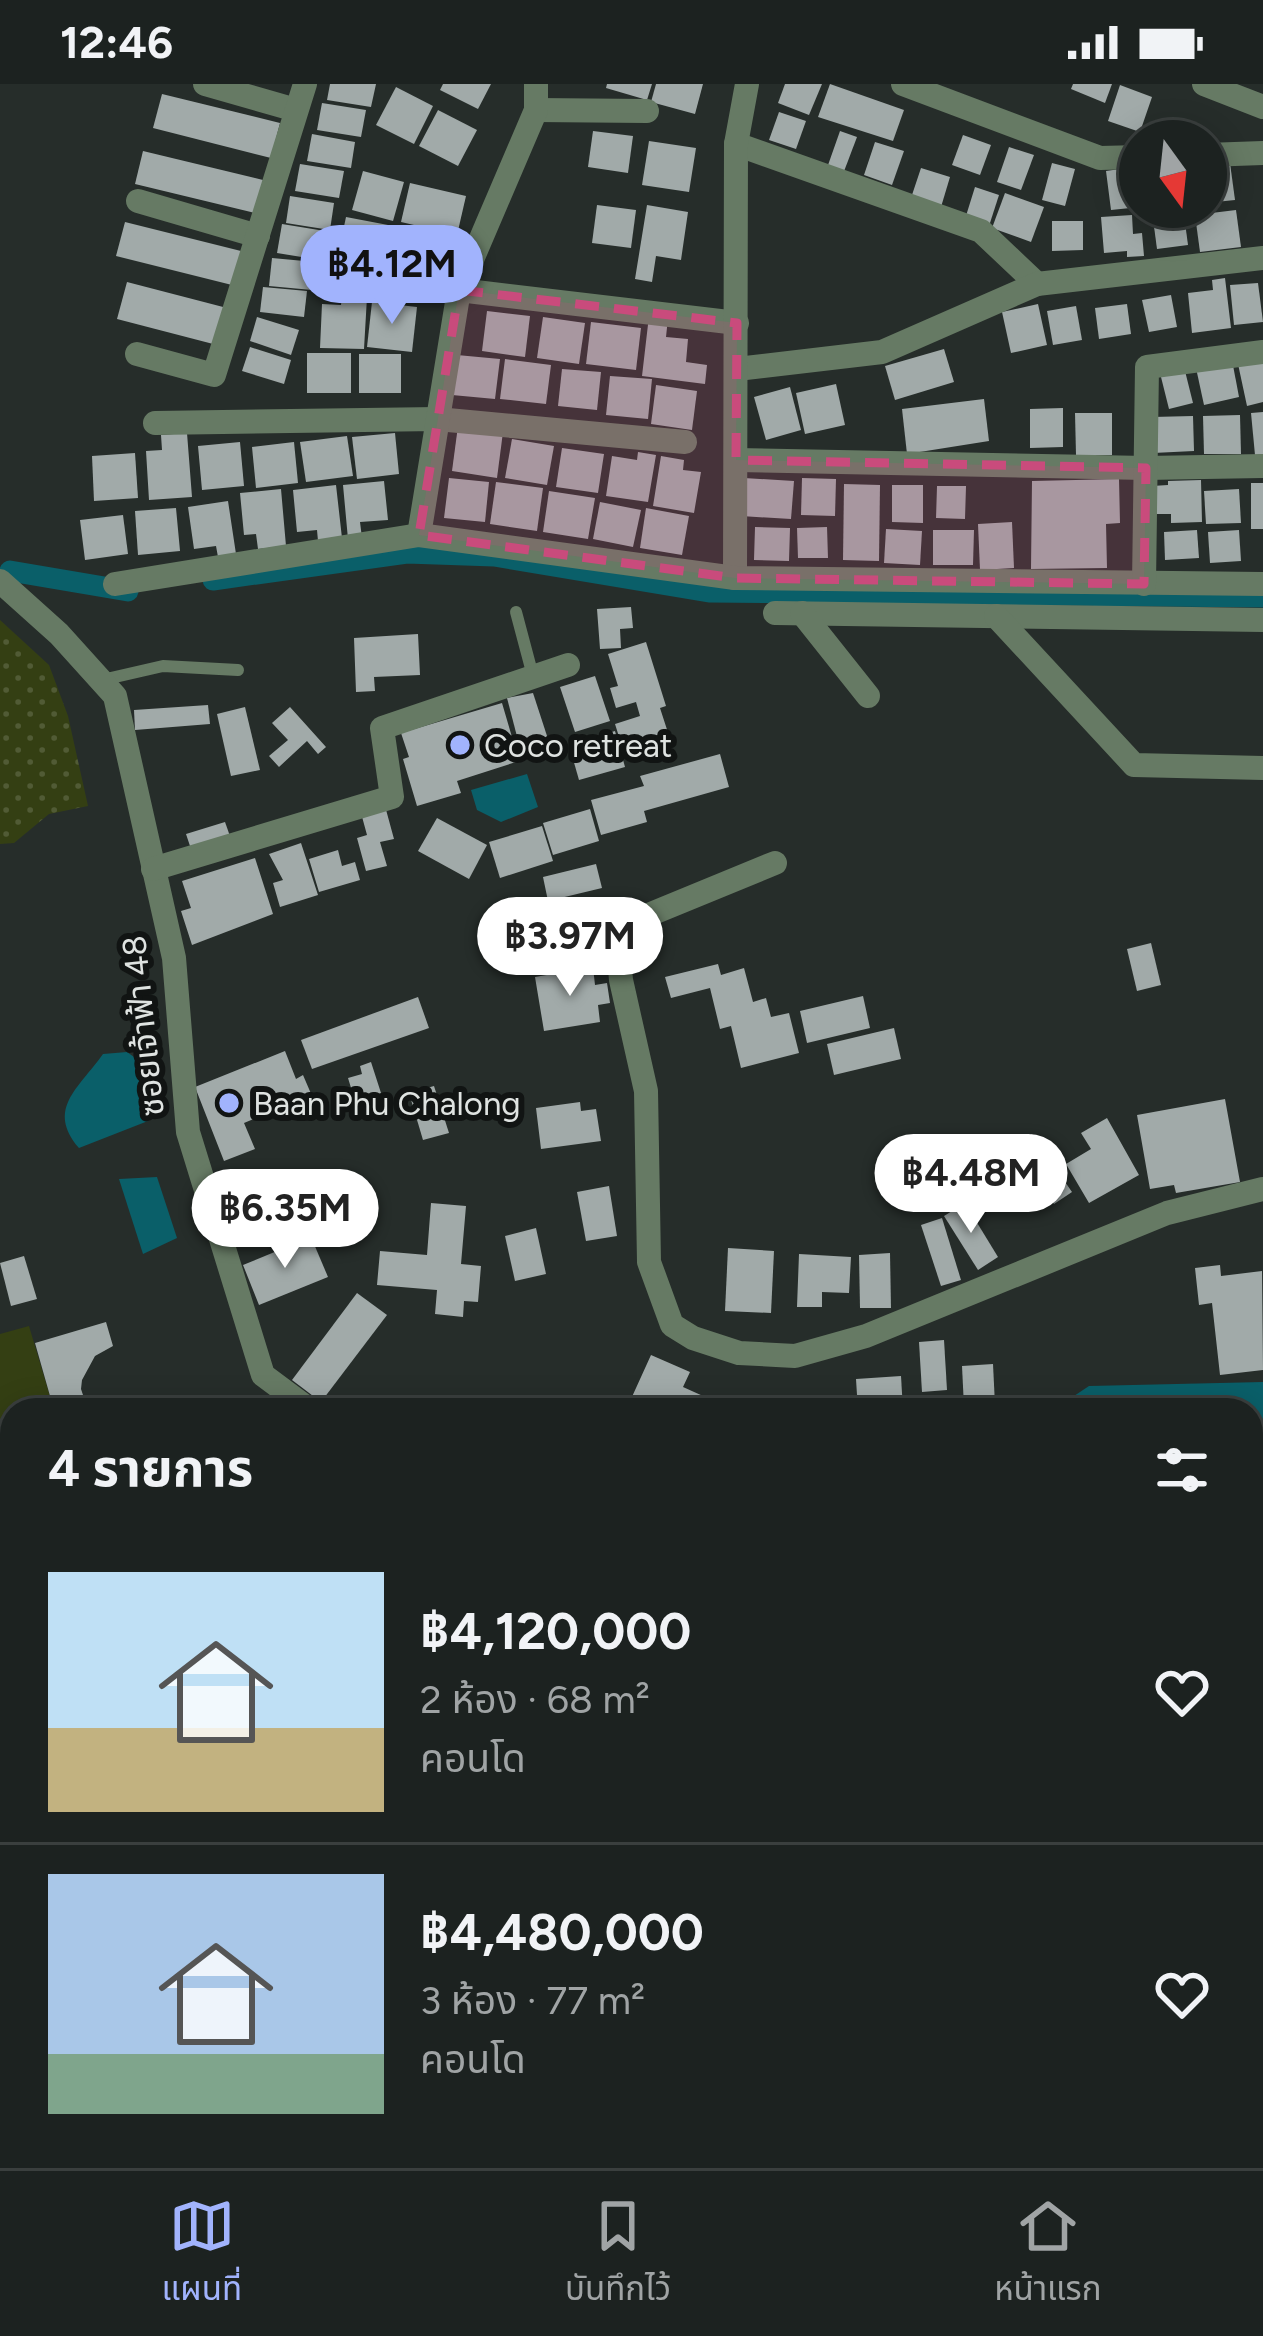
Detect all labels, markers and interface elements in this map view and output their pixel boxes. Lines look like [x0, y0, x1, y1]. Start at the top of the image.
text: 12:46 [60, 15, 173, 69]
north arrow [1119, 120, 1227, 228]
map controls [1119, 120, 1227, 228]
pin: ฿4.12M [294, 225, 490, 327]
text: ฿4.12M [327, 240, 457, 287]
place label: Coco retreat [484, 726, 672, 765]
marker: Coco retreat [447, 732, 473, 758]
pin: ฿3.97M [472, 897, 668, 999]
text: ฿3.97M [504, 912, 636, 959]
street label: ซอยเจ้าฟ้า 48 [114, 934, 172, 1118]
place label: Baan Phu Chalong [253, 1084, 521, 1123]
marker: Baan Phu Chalong [216, 1090, 242, 1116]
pin: ฿4.48M [873, 1134, 1069, 1236]
text: ฿4.48M [902, 1149, 1041, 1196]
pin: ฿6.35M [187, 1169, 383, 1271]
text: ฿6.35M [219, 1184, 351, 1231]
icon: filters [1149, 1437, 1215, 1503]
text: 4 รายการ [48, 1438, 253, 1499]
text: ฿4,120,000 [420, 1601, 691, 1662]
icon: home [144, 1620, 288, 1764]
icon: heart [1149, 1659, 1215, 1725]
text: 2 ห้อง · 68 m² [420, 1676, 650, 1723]
text: คอนโด [420, 1735, 526, 1782]
text: ฿4,480,000 [420, 1902, 704, 1963]
icon: home [144, 1922, 288, 2066]
icon: heart [1149, 1961, 1215, 2027]
text: 3 ห้อง · 77 m² [420, 1977, 645, 2024]
text: คอนโด [420, 2036, 526, 2083]
tab: แผนที่ [162, 2193, 242, 2315]
tab: บันทึกไว้ [565, 2193, 671, 2315]
tab: หน้าแรก [994, 2193, 1101, 2315]

